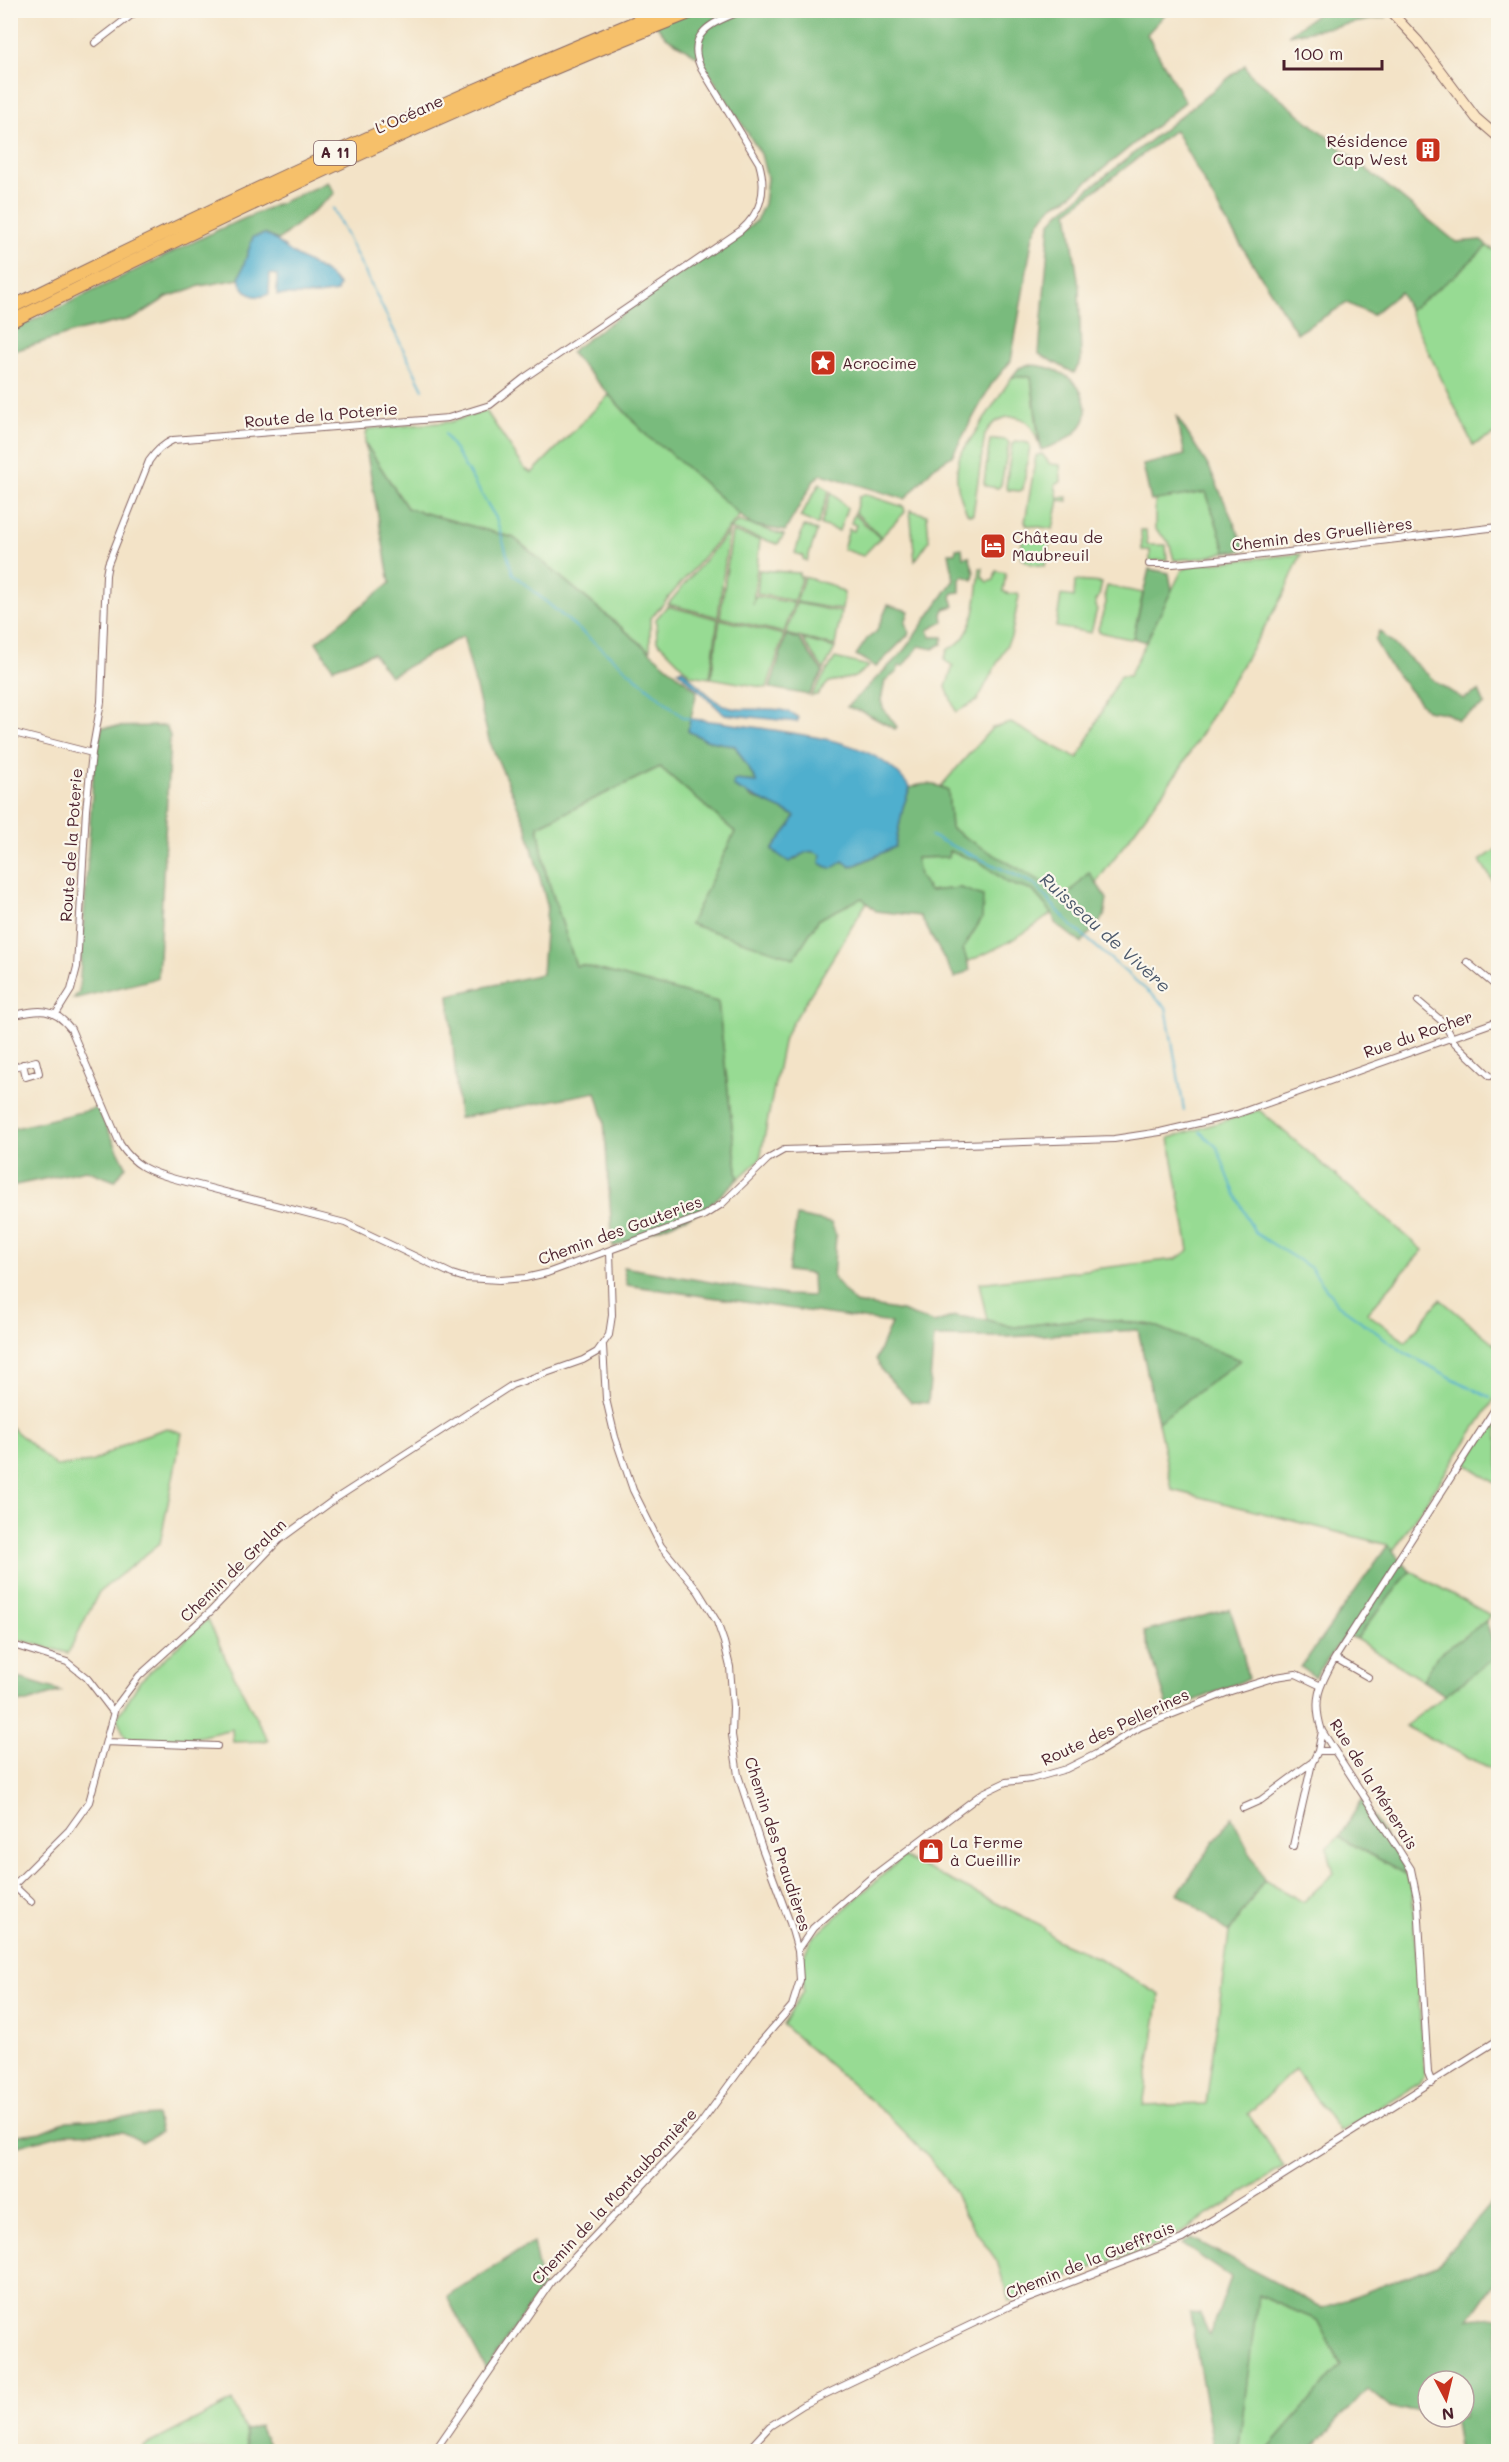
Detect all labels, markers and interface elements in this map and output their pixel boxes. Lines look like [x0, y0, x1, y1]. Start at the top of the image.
scale bar [1284, 33, 1382, 71]
text: 100 m [1293, 41, 1343, 65]
street label: L’Océane [371, 89, 446, 138]
place label: Résidence Cap West [1327, 130, 1408, 169]
building icon: Résidence Cap West [1413, 135, 1443, 165]
road number: A 11 [314, 141, 356, 165]
place icon: Acrocime [808, 348, 838, 378]
place label: Acrocime [842, 352, 917, 373]
street label: Route de la Poterie [243, 397, 399, 432]
street label: Chemin des Gruellières [1230, 512, 1414, 555]
place label: Château de Maubreuil [1012, 526, 1103, 565]
hotel icon: Château de Maubreuil [978, 531, 1008, 561]
street label: Route de la Poterie [55, 767, 86, 922]
water label: Ruisseau de Vivère [1035, 867, 1176, 998]
street label: Rue du Rocher [1360, 1005, 1475, 1062]
street label: Chemin des Gauteries [535, 1190, 705, 1269]
street label: Chemin de Gralan [175, 1514, 290, 1626]
street label: Route des Pellerines [1038, 1683, 1192, 1770]
street label: Rue de la Ménerais [1326, 1714, 1423, 1853]
street label: Chemin des Praudières [740, 1754, 817, 1934]
place label: La Ferme à Cueillir [950, 1831, 1023, 1870]
shop icon: La Ferme à Cueillir [916, 1836, 946, 1866]
street label: Chemin de la Montaubonnière [526, 2103, 701, 2288]
street label: Chemin de la Gueffrais [1002, 2216, 1177, 2303]
north arrow [1416, 2369, 1476, 2429]
text: N [1441, 2403, 1455, 2426]

